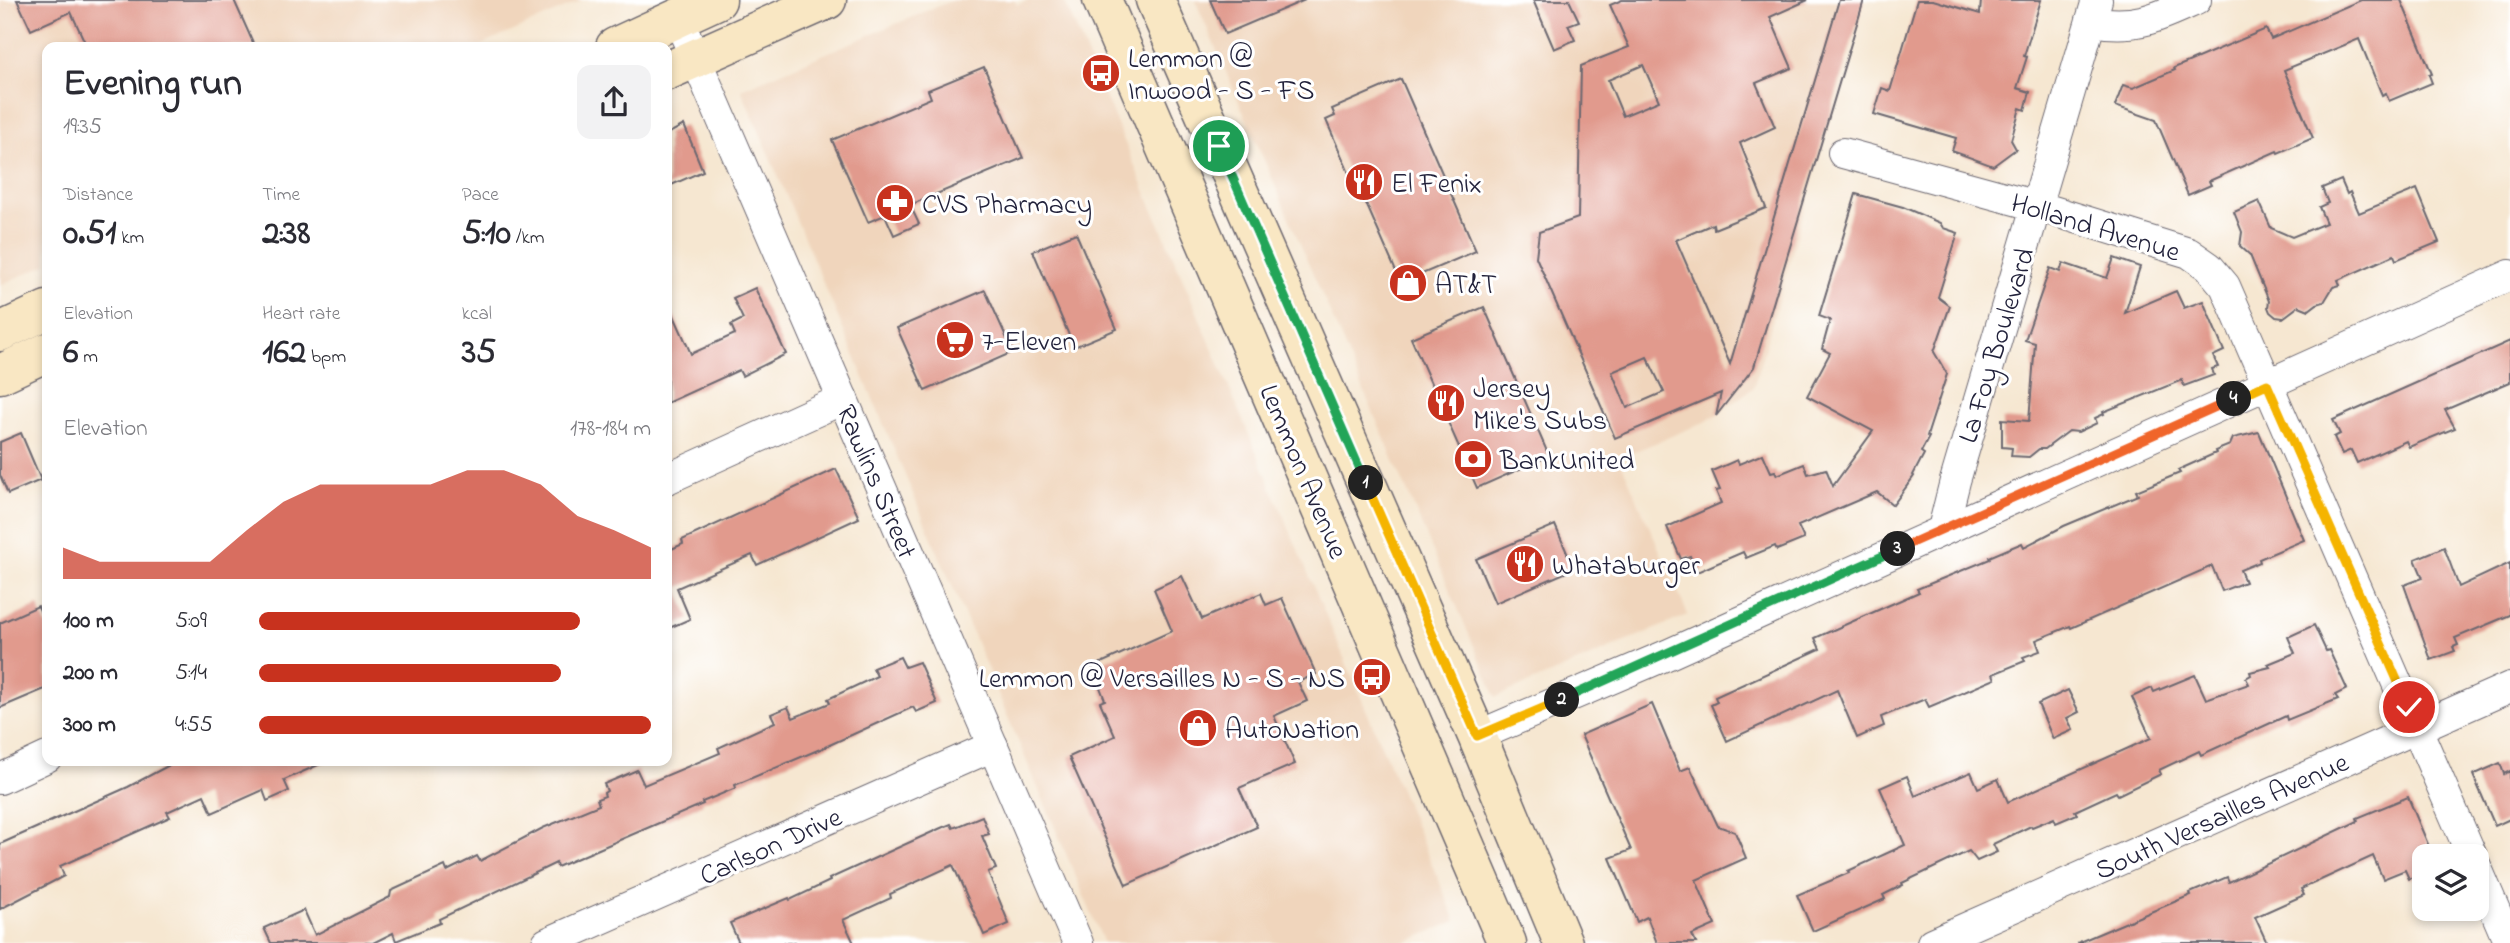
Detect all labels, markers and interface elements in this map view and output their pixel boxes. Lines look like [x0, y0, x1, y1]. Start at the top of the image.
place label: Lemmon @ Inwood - S - FS [1128, 40, 1314, 113]
bus stop icon: Lemmon @ Inwood - S - FS [1080, 52, 1122, 94]
text: Evening run [63, 57, 242, 113]
button: share [577, 65, 651, 139]
text: 19:35 [63, 111, 102, 144]
pin [1189, 116, 1249, 176]
icon: arrive [1200, 127, 1238, 165]
restaurant icon: El Fenix [1343, 161, 1385, 203]
place label: El Fenix [1391, 165, 1482, 206]
text: Distance [63, 182, 133, 209]
text: Time [262, 182, 300, 209]
text: Pace [462, 182, 499, 209]
pharmacy icon: CVS Pharmacy [874, 182, 916, 224]
street label: Holland Avenue [2005, 184, 2185, 275]
place label: CVS Pharmacy [922, 186, 1092, 227]
text: 0.51 [63, 209, 116, 260]
text: 2:38 [262, 209, 310, 260]
text: 5:10 [462, 209, 511, 260]
text: km [116, 225, 144, 252]
text: /km [511, 225, 545, 252]
street label: La Foy Boulevard [1949, 243, 2048, 449]
shop icon: AT&T [1387, 262, 1429, 304]
place label: AT&T [1435, 266, 1497, 307]
text: Elevation [63, 301, 133, 328]
text: Heart rate [262, 301, 340, 328]
text: kcal [462, 301, 492, 328]
supermarket icon: 7-Eleven [934, 319, 976, 361]
place label: 7-Eleven [982, 323, 1076, 364]
text: 6 [63, 328, 78, 379]
text: 162 [262, 328, 306, 379]
text: 35 [462, 328, 496, 379]
text: m [78, 344, 98, 371]
text: bpm [306, 344, 346, 371]
place label: Jersey Mike's Subs [1473, 370, 1607, 443]
street label: Lemmon Avenue [1247, 379, 1357, 566]
restaurant icon: Jersey Mike's Subs [1425, 382, 1467, 424]
pin: 4 [2216, 382, 2252, 416]
text: 4 [2230, 385, 2237, 412]
street label: Rawlins Street [824, 399, 926, 566]
text: Elevation [63, 413, 148, 446]
text: 178–184 m [570, 413, 651, 446]
bank icon: BankUnited [1452, 438, 1494, 480]
place label: BankUnited [1499, 442, 1635, 483]
pin: 1 [1348, 466, 1384, 500]
text: 1 [1362, 469, 1369, 496]
pin: 3 [1881, 532, 1916, 566]
text: 3 [1894, 535, 1901, 562]
restaurant icon: Whataburger [1504, 543, 1546, 585]
place label: Whataburger [1552, 547, 1700, 588]
text: 100 m [63, 605, 114, 638]
text: 5:09 [175, 605, 207, 638]
bus stop icon: Lemmon @ Versailles N - S - NS [1351, 656, 1393, 698]
text: 200 m [63, 657, 118, 690]
text: 5:14 [175, 657, 207, 690]
place label: Lemmon @ Versailles N - S - NS [979, 660, 1345, 701]
pin [2379, 677, 2439, 737]
pin: 2 [1544, 682, 1580, 718]
text: 2 [1557, 686, 1566, 713]
icon: check [2390, 688, 2428, 726]
shop icon: AutoNation [1177, 707, 1219, 749]
text: 300 m [63, 709, 116, 742]
text: 4:55 [175, 709, 213, 742]
place label: AutoNation [1225, 711, 1359, 752]
street label: South Versailles Avenue [2089, 744, 2356, 893]
street label: Carlson Drive [694, 798, 850, 898]
map controls [2412, 844, 2489, 921]
button: layers [2412, 844, 2489, 921]

